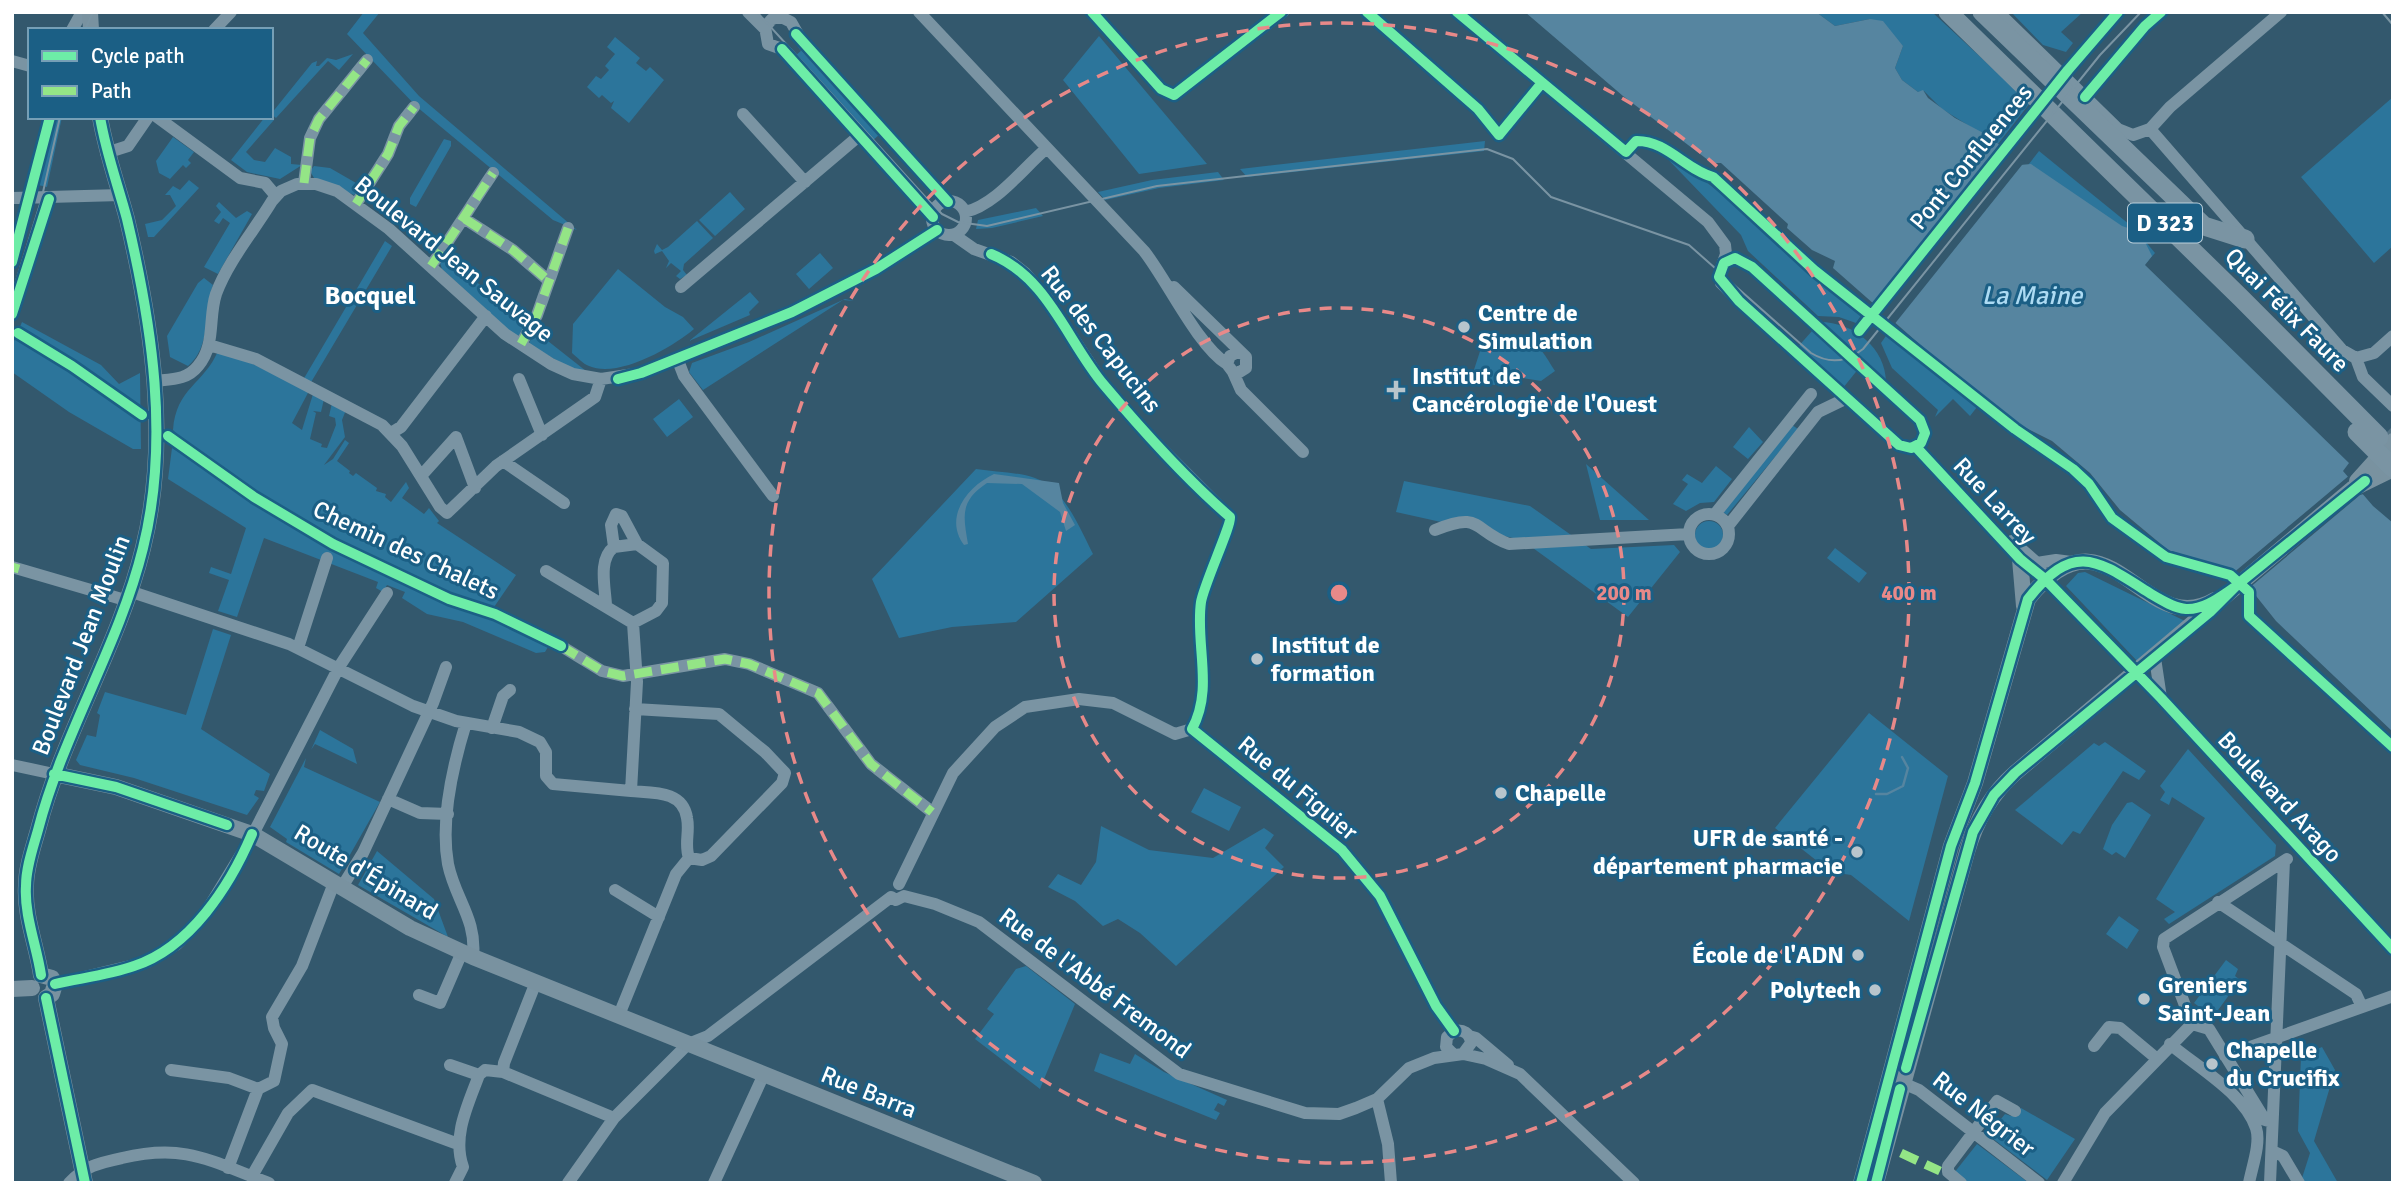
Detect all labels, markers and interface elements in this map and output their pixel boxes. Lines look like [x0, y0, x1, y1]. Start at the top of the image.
legend [28, 28, 273, 119]
text: Cycle path [91, 43, 185, 69]
text: Path [91, 78, 132, 104]
street label: Pont Confluences [1903, 78, 2039, 236]
street label: Boulevard Jean Sauvage [348, 169, 560, 349]
road number: D 323 [2128, 204, 2202, 243]
street label: Quai Félix Faure [2219, 242, 2355, 378]
street label: Rue des Capucins [1034, 259, 1168, 419]
district label: Bocquel [324, 280, 416, 312]
water label: La Maine [1982, 280, 2084, 312]
place label: Centre de Simulation [1478, 298, 1593, 356]
marker: Centre de Simulation [1456, 319, 1472, 335]
place label: Institut de Cancérologie de l'Ouest [1412, 361, 1657, 419]
marker: Institut de Cancérologie de l'Ouest [1386, 380, 1406, 400]
street label: Rue Larrey [1947, 451, 2043, 551]
street label: Chemin des Chalets [308, 494, 504, 606]
street label: Boulevard Jean Moulin [25, 531, 137, 759]
text: 200 m [1596, 580, 1652, 606]
text: 400 m [1881, 580, 1937, 606]
centre of rings [1327, 581, 1351, 605]
place label: Institut de formation [1270, 630, 1380, 688]
marker: Institut de formation [1249, 651, 1265, 667]
street label: Boulevard Arago [2211, 725, 2349, 869]
street label: Rue du Figuier [1232, 729, 1364, 847]
place label: Chapelle [1515, 778, 1606, 808]
marker: Chapelle [1493, 785, 1509, 801]
street label: Route d'Épinard [289, 817, 443, 927]
place label: UFR de santé - département pharmacie [1593, 823, 1843, 881]
marker: UFR de santé - département pharmacie [1849, 844, 1865, 860]
street label: Rue de l'Abbé Fremond [993, 901, 1197, 1065]
place label: École de l'ADN [1692, 940, 1844, 970]
marker: École de l'ADN [1850, 947, 1866, 963]
place label: Greniers Saint-Jean [2158, 970, 2270, 1028]
place label: Polytech [1770, 975, 1861, 1005]
marker: Polytech [1867, 982, 1883, 998]
marker: Greniers Saint-Jean [2136, 991, 2152, 1007]
place label: Chapelle du Crucifix [2226, 1035, 2340, 1093]
marker: Chapelle du Crucifix [2204, 1056, 2220, 1072]
street label: Rue Barra [817, 1059, 921, 1125]
street label: Rue Négrier [1927, 1065, 2041, 1163]

